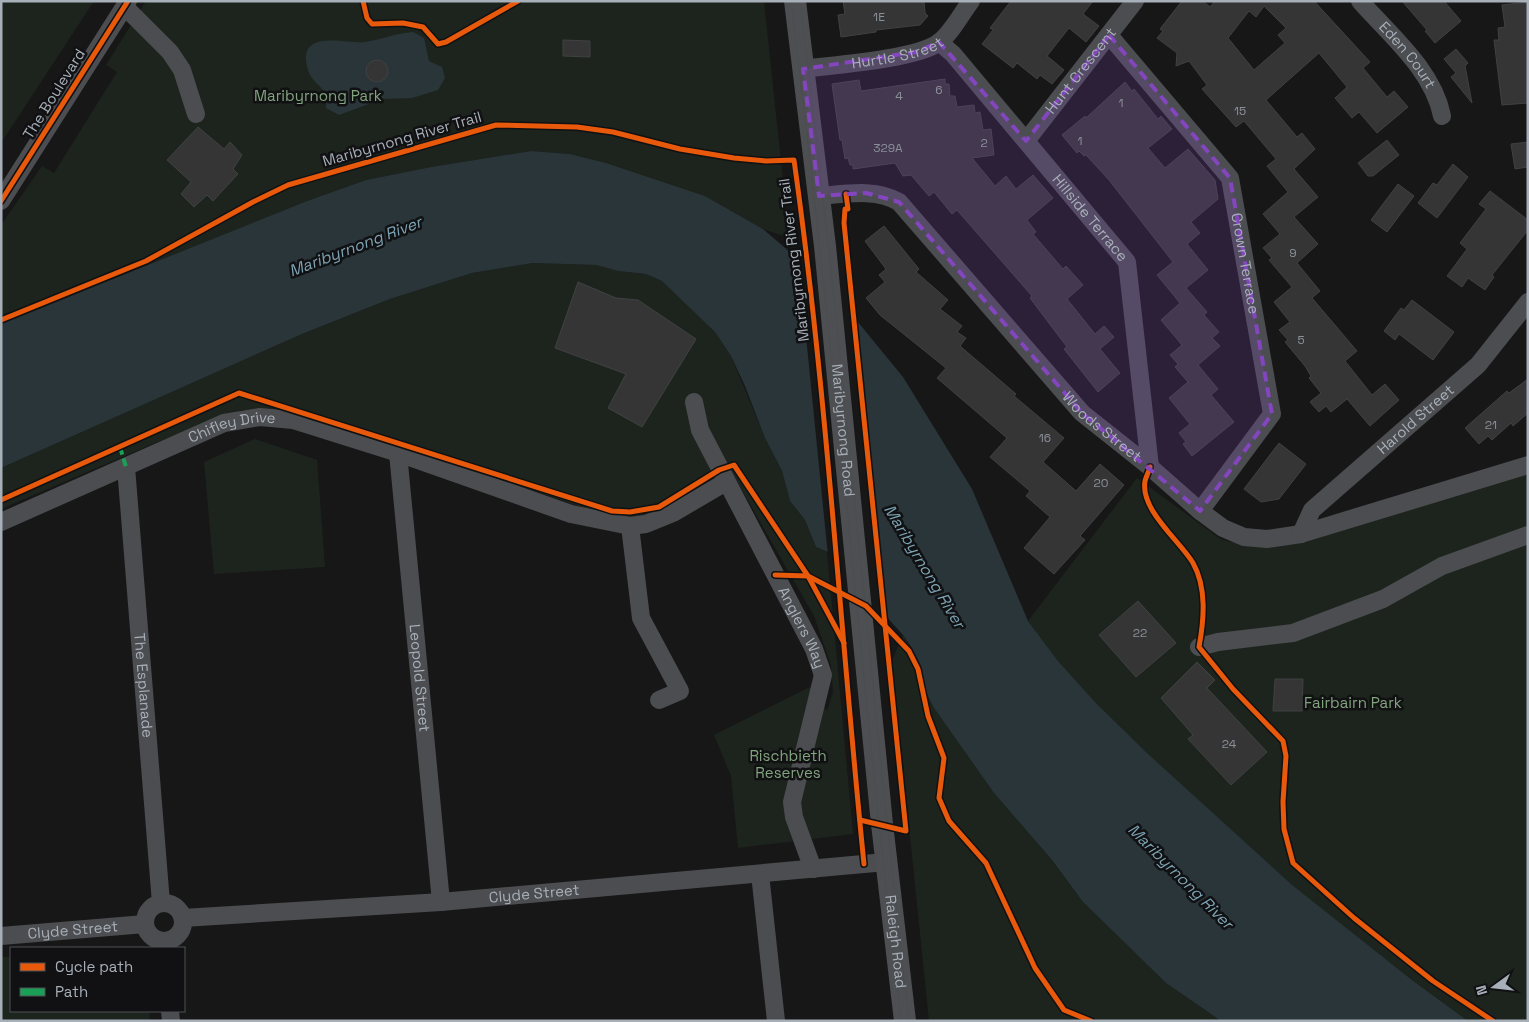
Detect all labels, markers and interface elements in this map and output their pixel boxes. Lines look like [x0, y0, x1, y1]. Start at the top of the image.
house number: 1E [873, 9, 885, 25]
street label: Eden Court [1375, 17, 1440, 92]
street label: Hunt Crescent [1041, 23, 1120, 117]
street label: Hurtle Street [850, 32, 947, 72]
street label: The Boulevard [18, 45, 89, 142]
house number: 6 [935, 82, 943, 98]
park label: Maribyrnong Park [254, 86, 382, 105]
house number: 4 [895, 88, 903, 104]
house number: 1 [1118, 95, 1124, 111]
house number: 15 [1234, 103, 1246, 119]
street label: Maribyrnong River Trail [320, 107, 484, 170]
house number: 1 [1077, 133, 1083, 149]
house number: 2 [980, 135, 988, 151]
house number: 329A [873, 140, 903, 156]
street label: Hillside Terrace [1048, 170, 1132, 265]
street label: Maribyrnong River Trail [774, 177, 813, 343]
water label: Maribyrnong River [286, 211, 427, 282]
street label: Crown Terrace [1227, 211, 1264, 315]
house number: 9 [1289, 245, 1297, 261]
house number: 5 [1297, 332, 1305, 348]
street label: Maribyrnong Road [828, 363, 860, 498]
street label: Harold Street [1373, 380, 1458, 458]
street label: Woods Street [1059, 387, 1146, 466]
street label: Chifley Drive [185, 407, 277, 447]
house number: 21 [1485, 417, 1497, 433]
house number: 16 [1039, 430, 1051, 446]
house number: 20 [1094, 475, 1108, 491]
water label: Maribyrnong River [879, 500, 971, 634]
street label: Anglers Way [774, 583, 830, 671]
street label: Leopold Street [405, 623, 435, 733]
house number: 22 [1133, 625, 1147, 641]
street label: The Esplanade [130, 632, 158, 739]
park label: Fairbairn Park [1304, 693, 1402, 712]
house number: 24 [1222, 736, 1237, 752]
park label: Rischbieth Reserves [749, 746, 827, 782]
water label: Maribyrnong River [1123, 819, 1239, 935]
street label: Clyde Street [488, 880, 580, 907]
street label: Raleigh Road [881, 894, 911, 989]
street label: Clyde Street [27, 916, 119, 943]
legend [10, 947, 185, 1012]
text: Cycle path [55, 957, 133, 976]
north arrow [1469, 962, 1519, 1012]
text: Path [55, 982, 88, 1001]
text: N [1472, 983, 1491, 997]

